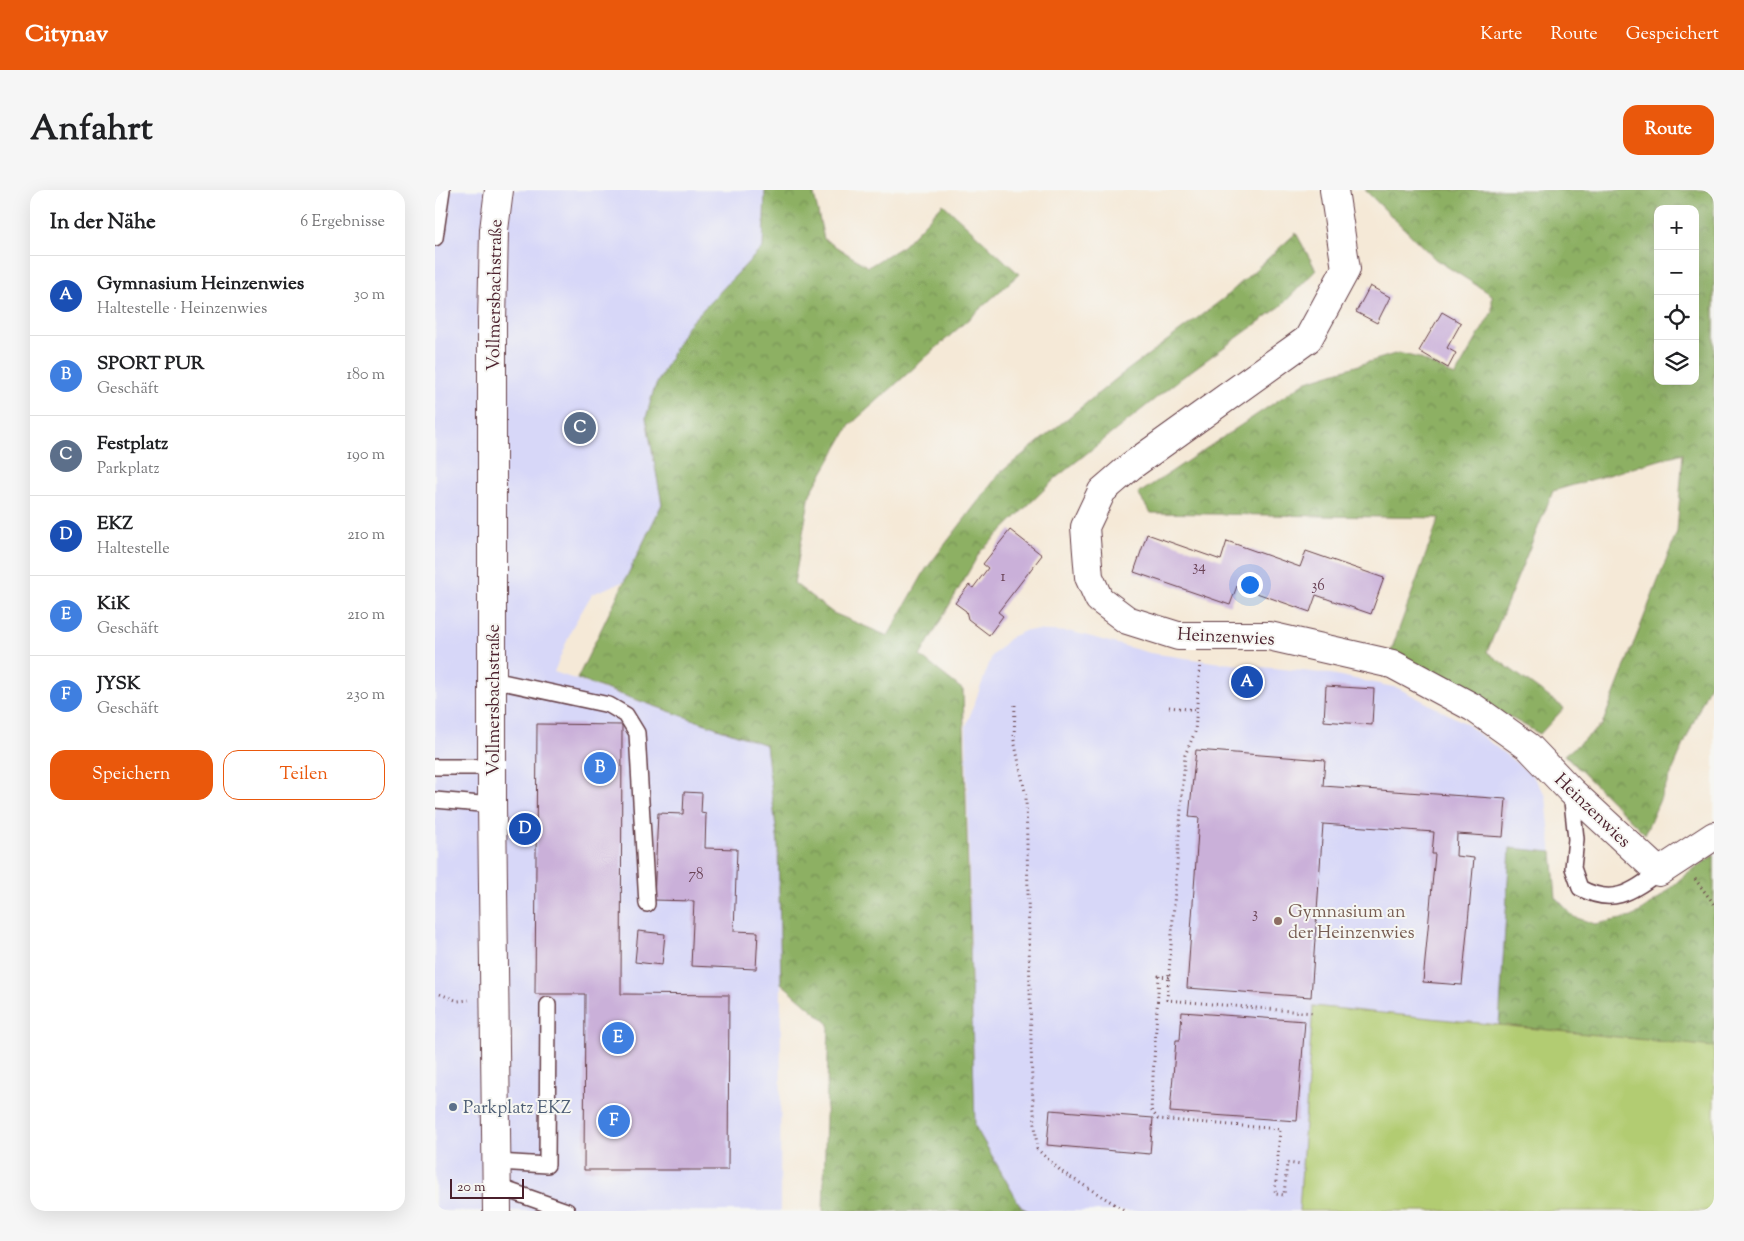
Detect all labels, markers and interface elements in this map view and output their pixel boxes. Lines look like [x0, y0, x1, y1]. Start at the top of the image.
text: Citynav [25, 18, 108, 52]
text: Karte [1480, 22, 1523, 48]
text: Route [1551, 22, 1598, 48]
text: Gespeichert [1626, 22, 1719, 48]
text: Anfahrt [30, 105, 153, 156]
button: Route [1623, 105, 1714, 155]
map controls [1654, 205, 1699, 385]
button: + [1654, 205, 1699, 250]
text: In der Nähe [50, 208, 156, 238]
text: 6 Ergebnisse [300, 211, 385, 234]
street label: Vollmersbachstraße [482, 219, 510, 371]
button: − [1654, 250, 1699, 295]
text: Gymnasium Heinzenwies [97, 271, 304, 298]
text: A [60, 284, 73, 307]
text: 30 m [354, 284, 385, 307]
button: locate [1654, 295, 1699, 340]
text: Haltestelle · Heinzenwies [97, 298, 267, 321]
button: layers [1654, 340, 1699, 385]
text: SPORT PUR [97, 351, 204, 378]
text: B [61, 364, 71, 387]
text: 180 m [346, 364, 385, 387]
text: Geschäft [97, 378, 159, 401]
pin: C [564, 409, 596, 447]
text: Festplatz [97, 431, 168, 458]
text: C [60, 444, 72, 467]
text: 190 m [347, 444, 385, 467]
text: Parkplatz [97, 458, 159, 481]
text: EKZ [97, 511, 133, 538]
text: D [60, 524, 72, 547]
text: 210 m [347, 524, 385, 547]
text: Haltestelle [97, 538, 170, 561]
house number: 34 [1192, 557, 1206, 578]
house number: 1 [1000, 567, 1006, 588]
your location [1237, 572, 1263, 598]
house number: 36 [1311, 576, 1325, 597]
text: KiK [97, 591, 130, 618]
text: E [61, 604, 71, 627]
text: 210 m [347, 604, 385, 627]
text: Geschäft [97, 618, 159, 641]
street label: Heinzenwies [1176, 622, 1275, 654]
street label: Vollmersbachstraße [482, 624, 508, 776]
pin: A [1231, 663, 1263, 701]
text: JYSK [97, 671, 141, 698]
text: F [62, 684, 70, 707]
text: 230 m [346, 684, 385, 707]
text: Geschäft [97, 698, 159, 721]
pin: B [584, 749, 616, 787]
button: Speichern [50, 750, 213, 800]
button: Teilen [223, 750, 385, 800]
street label: Heinzenwies [1547, 768, 1636, 855]
pin: D [509, 810, 541, 848]
house number: 78 [688, 865, 704, 886]
place label: Gymnasium an der Heinzenwies [1288, 900, 1415, 947]
house number: 3 [1252, 904, 1258, 925]
marker: Gymnasium an der Heinzenwies [1272, 915, 1284, 927]
pin: E [602, 1019, 634, 1057]
place label: Parkplatz EKZ [463, 1096, 571, 1122]
marker: Parkplatz EKZ [447, 1101, 459, 1113]
pin: F [598, 1102, 630, 1140]
scale bar [450, 1176, 524, 1199]
text: 20 m [457, 1178, 486, 1198]

